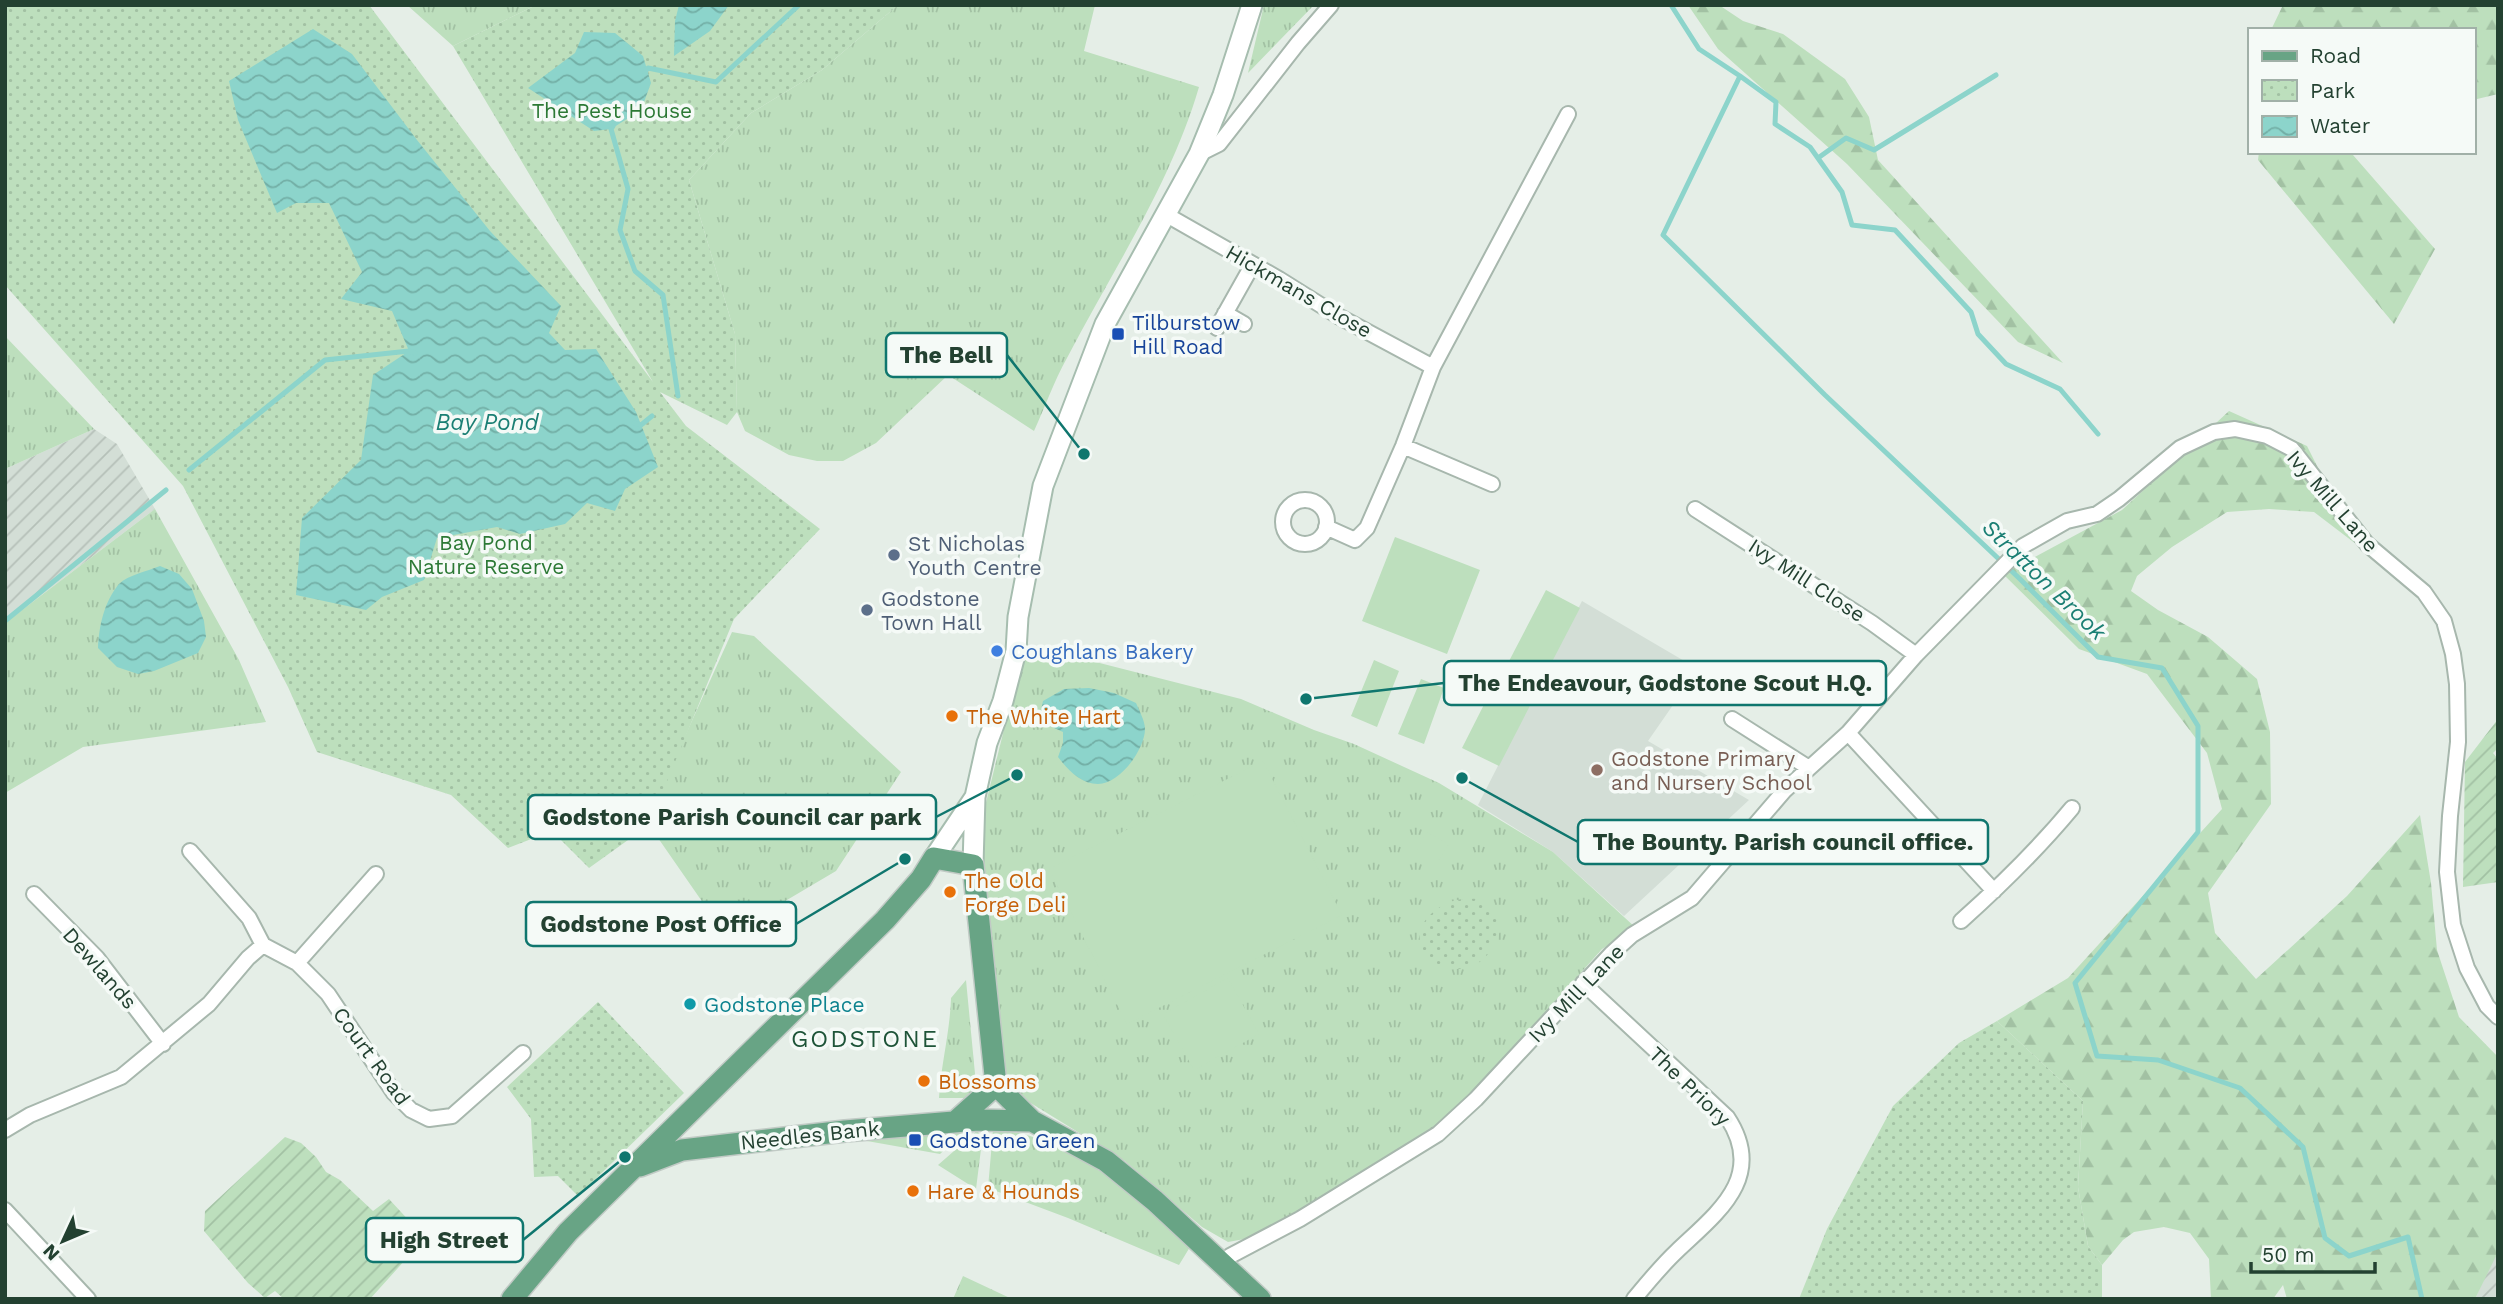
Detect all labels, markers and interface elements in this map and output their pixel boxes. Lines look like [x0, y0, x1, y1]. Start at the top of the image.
legend [2248, 28, 2475, 154]
text: Road [2310, 43, 2361, 68]
text: Park [2310, 78, 2355, 103]
park label: The Pest House [532, 98, 692, 123]
text: Water [2310, 113, 2371, 138]
street label: Hickmans Close [1222, 239, 1376, 343]
place label: Tilburstow Hill Road [1132, 310, 1240, 359]
marker: Tilburstow Hill Road [1110, 326, 1126, 342]
callout: The Bell [886, 333, 1007, 377]
text: The Bell [899, 342, 993, 369]
water label: Bay Pond [435, 409, 539, 436]
street label: Ivy Mill Lane [2282, 445, 2384, 557]
water label: Stratton Brook [1976, 514, 2113, 647]
park label: Bay Pond Nature Reserve [408, 530, 564, 579]
place label: St Nicholas Youth Centre [908, 531, 1042, 580]
street label: Ivy Mill Close [1744, 533, 1870, 627]
marker: St Nicholas Youth Centre [886, 547, 902, 563]
place label: Godstone Town Hall [881, 586, 982, 635]
marker: Godstone Town Hall [859, 602, 875, 618]
place label: Coughlans Bakery [1011, 639, 1193, 664]
marker: Coughlans Bakery [989, 643, 1005, 659]
callout: The Endeavour, Godstone Scout H.Q. [1444, 661, 1886, 705]
text: The Endeavour, Godstone Scout H.Q. [1458, 670, 1872, 697]
place label: The White Hart [966, 704, 1121, 729]
marker: The White Hart [944, 708, 960, 724]
place label: Godstone Primary and Nursery School [1611, 746, 1812, 795]
marker: Godstone Primary and Nursery School [1589, 762, 1605, 778]
callout: Godstone Parish Council car park [528, 795, 936, 839]
text: Godstone Parish Council car park [542, 804, 922, 831]
callout: The Bounty. Parish council office. [1578, 820, 1988, 864]
text: The Bounty. Parish council office. [1592, 829, 1974, 856]
place label: The Old Forge Deli [964, 868, 1066, 917]
marker: The Old Forge Deli [942, 884, 958, 900]
callout: Godstone Post Office [526, 902, 796, 946]
text: Godstone Post Office [540, 911, 782, 938]
street label: Dewlands [58, 922, 142, 1014]
street label: Ivy Mill Lane [1523, 939, 1629, 1047]
place label: Godstone Place [704, 992, 865, 1017]
marker: Godstone Place [682, 996, 698, 1012]
street label: Court Road [328, 1002, 416, 1110]
district label: GODSTONE [791, 1025, 939, 1053]
street label: The Priory [1644, 1041, 1736, 1131]
place label: Blossoms [938, 1069, 1037, 1094]
marker: Blossoms [916, 1073, 932, 1089]
street label: Needles Bank [739, 1115, 881, 1155]
place label: Godstone Green [929, 1128, 1095, 1153]
marker: Godstone Green [907, 1132, 923, 1148]
place label: Hare & Hounds [927, 1179, 1080, 1204]
marker: Hare & Hounds [905, 1183, 921, 1199]
north arrow [28, 1206, 98, 1276]
callout: High Street [366, 1218, 523, 1262]
text: High Street [380, 1227, 508, 1254]
scale bar [2251, 1230, 2375, 1274]
text: N [38, 1239, 64, 1266]
text: 50 m [2262, 1242, 2314, 1267]

